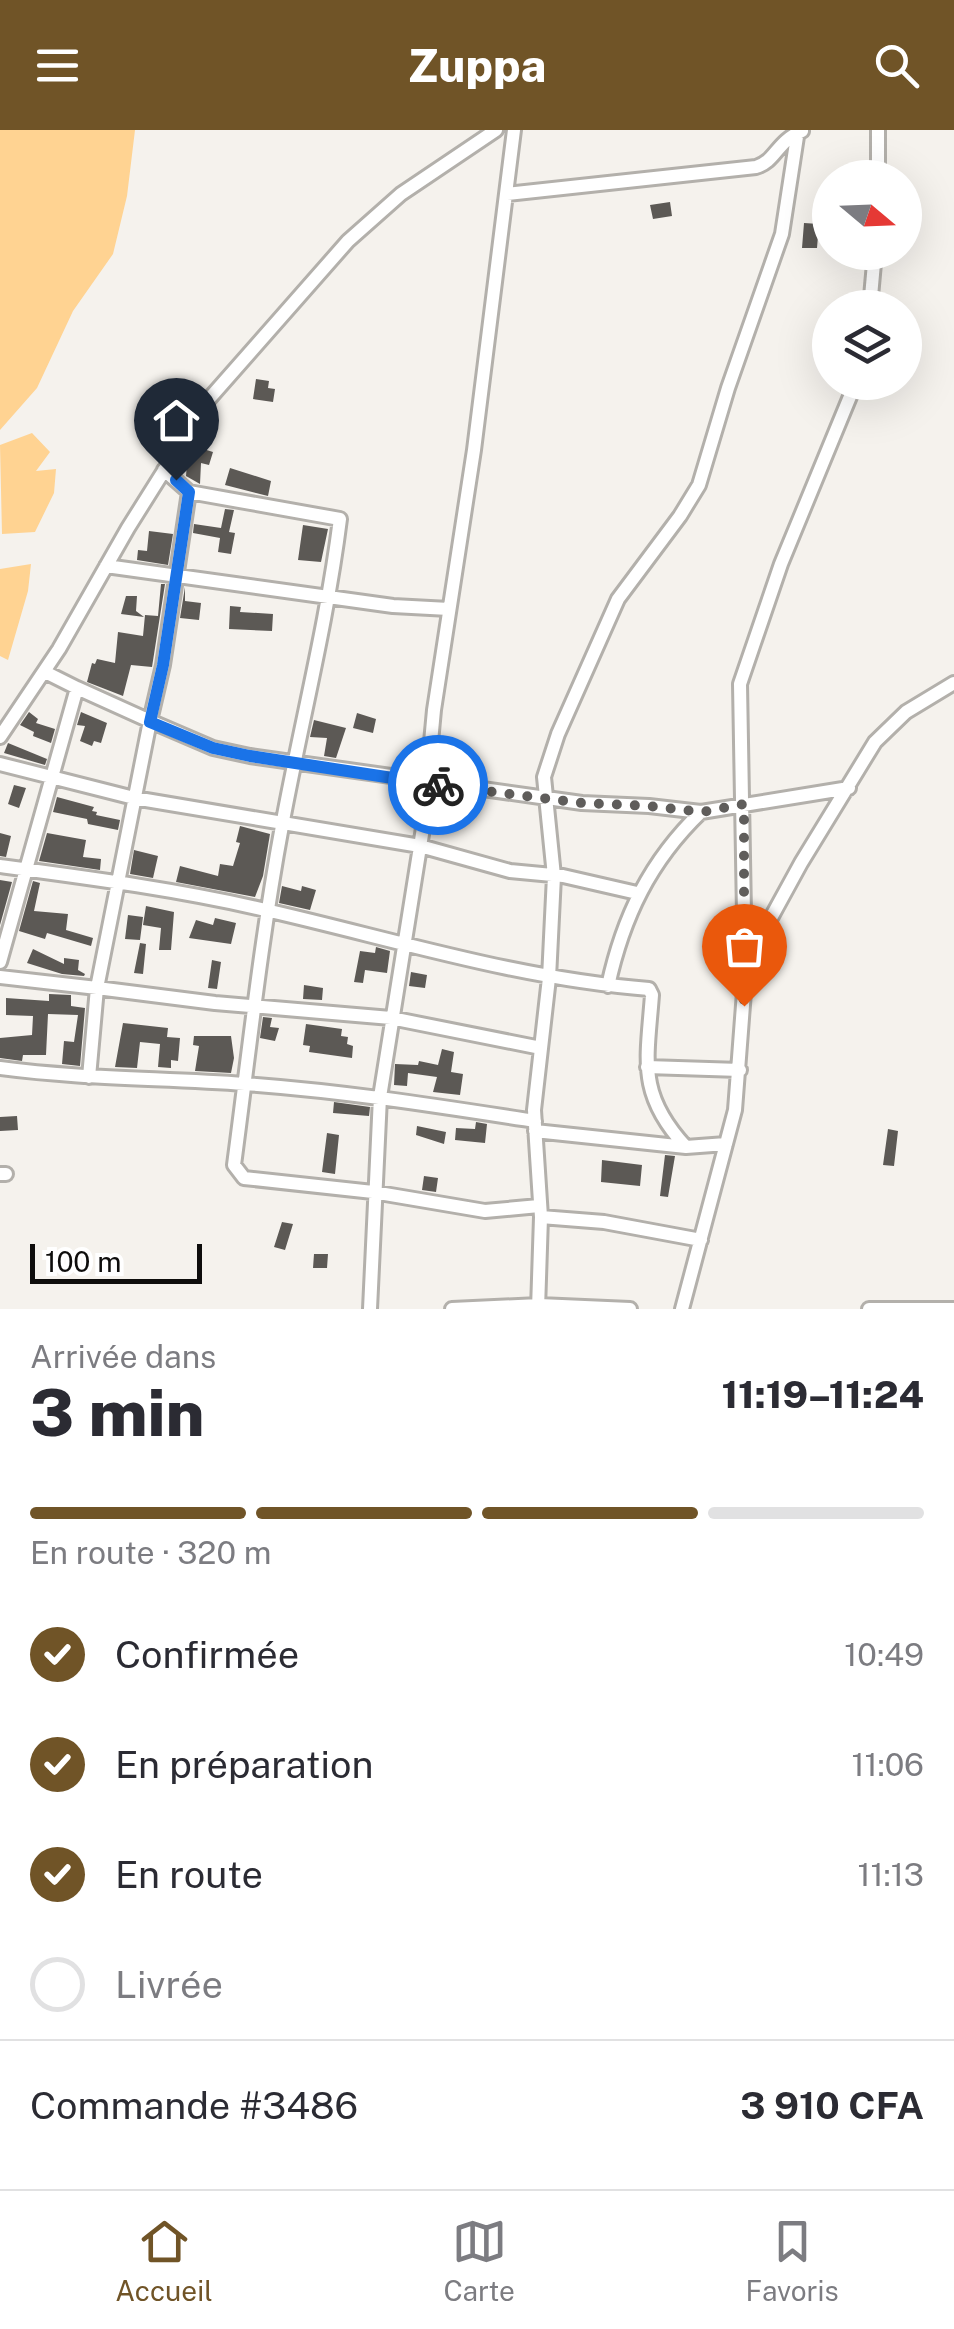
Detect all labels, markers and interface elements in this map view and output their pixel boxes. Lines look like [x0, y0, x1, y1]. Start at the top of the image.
icon: menu [30, 38, 85, 93]
icon: search [869, 38, 924, 93]
text: Zuppa [408, 39, 546, 92]
north arrow [812, 160, 922, 270]
map controls [812, 160, 922, 400]
button: layers [812, 290, 922, 400]
pin [134, 378, 219, 481]
icon: home [149, 393, 204, 448]
courier [388, 735, 488, 835]
icon: bike [411, 758, 466, 813]
pin [702, 904, 787, 1007]
icon: bag [717, 919, 772, 974]
scale bar [30, 1239, 202, 1284]
text: 100 m [45, 1245, 122, 1278]
text: Arrivée dans [30, 1338, 216, 1375]
text: 11:19–11:24 [721, 1372, 924, 1417]
text: 3 min [30, 1374, 205, 1451]
text: En route · 320 m [30, 1534, 271, 1571]
icon: check [30, 1627, 85, 1682]
text: Confirmée [115, 1632, 299, 1677]
text: 10:49 [844, 1636, 924, 1673]
icon: check [30, 1737, 85, 1792]
text: En préparation [115, 1742, 373, 1787]
text: 11:06 [851, 1746, 924, 1783]
icon: check [30, 1847, 85, 1902]
text: En route [115, 1852, 263, 1897]
text: 11:13 [858, 1856, 924, 1893]
text: Livrée [115, 1962, 223, 2007]
text: Commande #3486 [30, 2083, 358, 2128]
text: 3 910 CFA [740, 2083, 924, 2128]
tab: Accueil [115, 2214, 213, 2307]
tab: Carte [443, 2214, 515, 2307]
tab: Favoris [746, 2214, 839, 2307]

